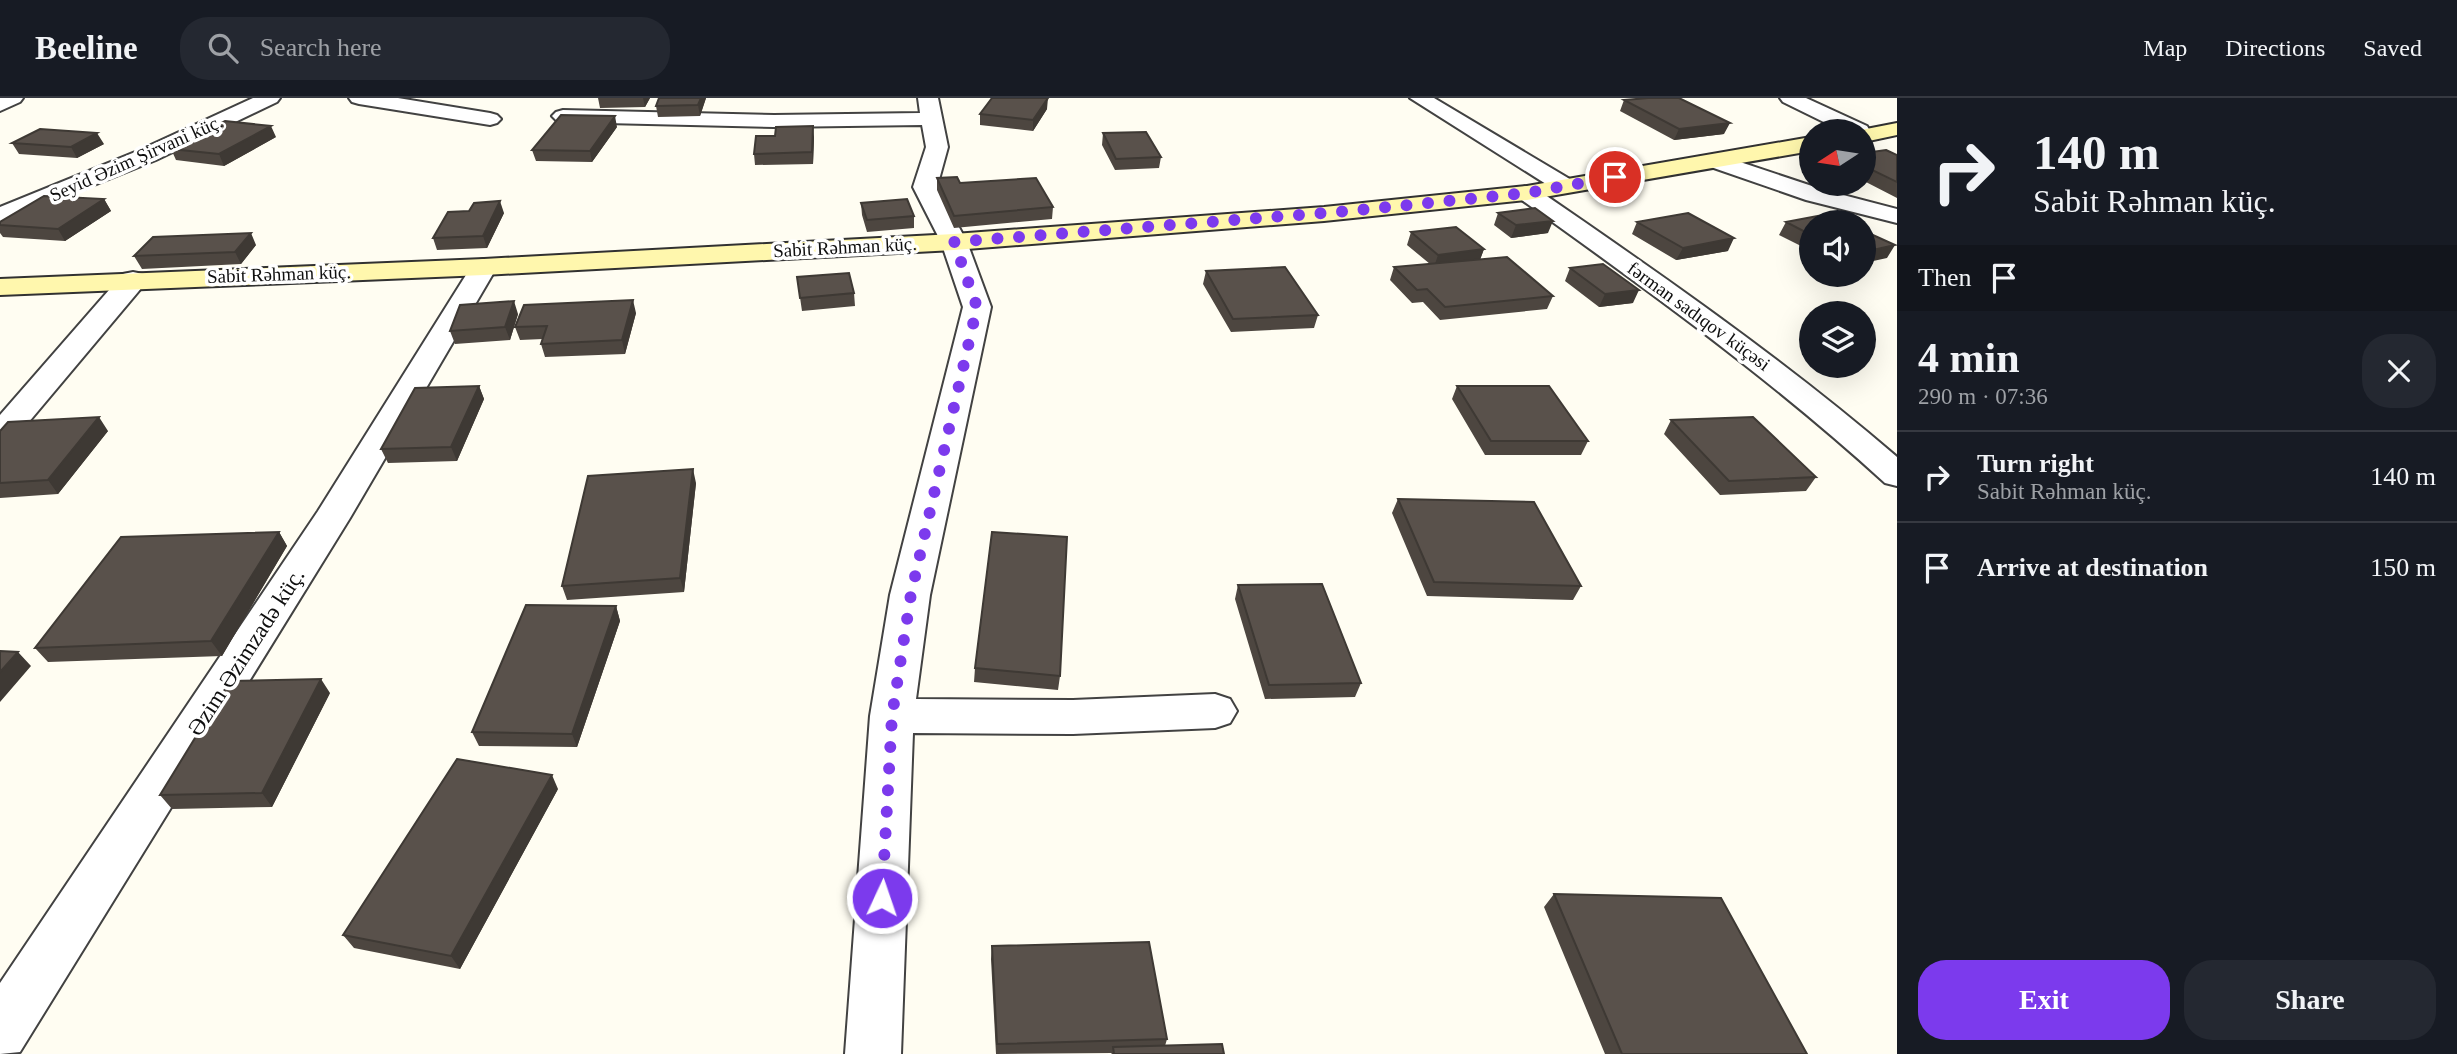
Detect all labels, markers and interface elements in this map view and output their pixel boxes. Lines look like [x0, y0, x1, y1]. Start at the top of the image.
search box [180, 17, 670, 80]
icon: search [204, 29, 242, 67]
text: Beeline [35, 30, 138, 66]
text: Search here [260, 33, 382, 62]
text: Map [2143, 35, 2187, 61]
text: Directions [2225, 35, 2325, 61]
text: Saved [2363, 35, 2422, 61]
street label: Seyid Əzim Şirvani küç. [46, 110, 226, 206]
north arrow [1799, 119, 1876, 196]
map controls [1799, 119, 1876, 378]
text: 140 m [2033, 125, 2160, 180]
icon: right [1918, 126, 2009, 217]
pin [1585, 147, 1645, 207]
icon: arrive [1596, 158, 1634, 196]
text: Sabit Rəhman küç. [2033, 183, 2276, 219]
button: sound [1799, 210, 1876, 287]
street label: Sabit Rəhman küç. [773, 233, 917, 261]
street label: fərman sadıqov küçəsi [1624, 257, 1774, 375]
icon: arrive [1985, 259, 2023, 297]
street label: Sabit Rəhman küç. [207, 261, 351, 287]
text: Then [1918, 263, 1971, 292]
button: layers [1799, 301, 1876, 378]
button: close [2362, 334, 2436, 408]
text: 4 min [1918, 335, 2020, 381]
text: 290 m · 07:36 [1918, 384, 2048, 409]
text: Turn right [1977, 449, 2094, 478]
icon: right [1918, 458, 1956, 496]
text: 140 m [2370, 462, 2436, 491]
text: Sabit Rəhman küç. [1977, 479, 2151, 504]
icon: arrive [1918, 549, 1956, 587]
text: Arrive at destination [1977, 553, 2208, 582]
text: 150 m [2370, 553, 2436, 582]
street label: Əzim Əzimzadə küç. [182, 564, 310, 740]
position arrow [845, 861, 919, 935]
button: Exit [1918, 960, 2170, 1040]
button: Share [2184, 960, 2436, 1040]

